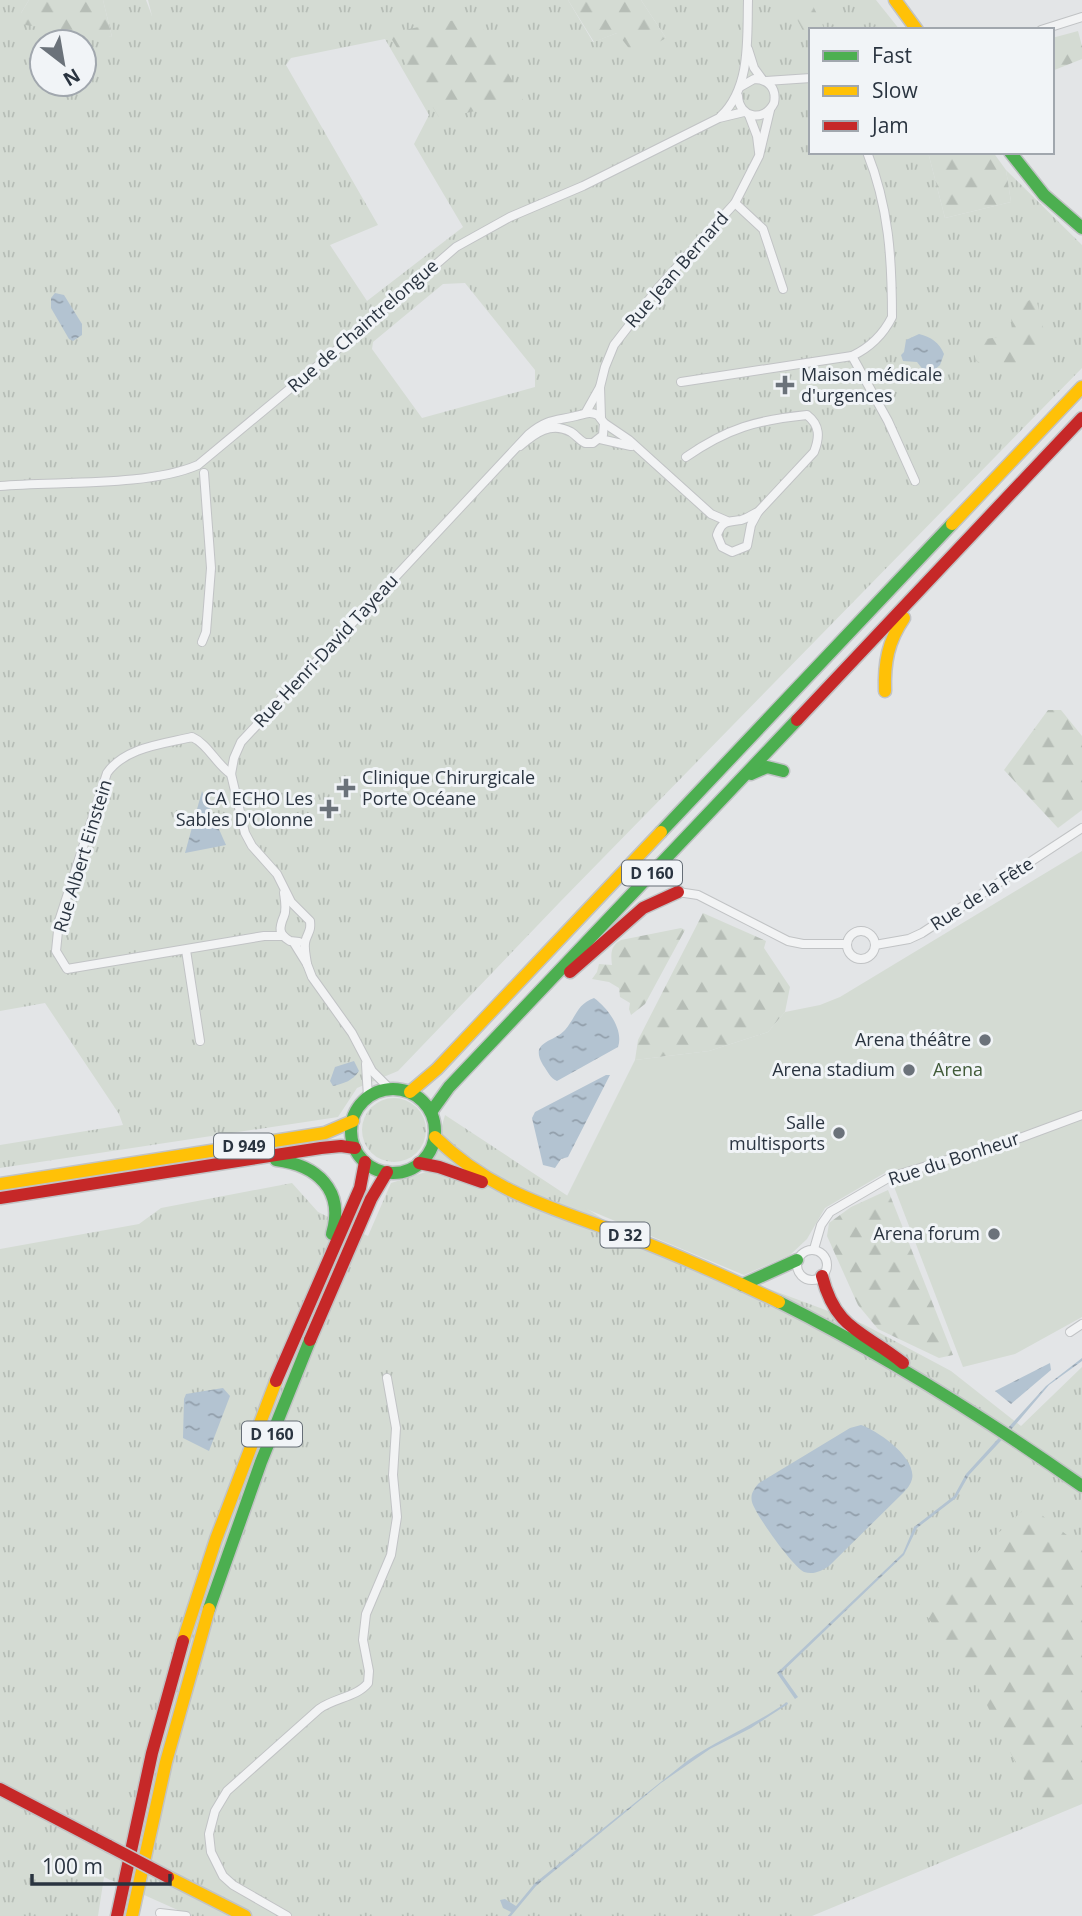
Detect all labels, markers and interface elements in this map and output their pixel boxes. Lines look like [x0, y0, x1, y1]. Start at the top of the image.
north arrow [28, 28, 98, 98]
legend [809, 28, 1054, 154]
text: Fast [872, 41, 912, 69]
text: N [58, 62, 85, 93]
text: Slow [872, 76, 918, 104]
text: Jam [870, 111, 909, 139]
street label: Rue Jean Bernard [619, 206, 733, 332]
street label: Rue de Chaintrelongue [282, 253, 443, 397]
place label: Maison médicale d'urgences [801, 362, 942, 407]
marker: Maison médicale d'urgences [775, 375, 795, 395]
street label: Rue Henri-David Tayeau [248, 568, 403, 732]
place label: Clinique Chirurgicale Porte Océane [362, 765, 535, 810]
street label: Rue Albert Einstein [47, 776, 117, 935]
marker: Clinique Chirurgicale Porte Océane [336, 778, 356, 798]
place label: CA ECHO Les Sables D'Olonne [176, 786, 313, 831]
marker: CA ECHO Les Sables D'Olonne [319, 799, 339, 819]
street label: Rue de la Fête [925, 851, 1037, 935]
road number: D 160 [622, 860, 682, 886]
place label: Arena théâtre [855, 1027, 971, 1051]
marker: Arena théâtre [977, 1032, 993, 1048]
place label: Arena stadium [772, 1057, 895, 1081]
park label: Arena [933, 1057, 983, 1081]
marker: Arena stadium [901, 1062, 917, 1078]
place label: Salle multisports [729, 1110, 825, 1155]
marker: Salle multisports [831, 1125, 847, 1141]
street label: Rue du Bonheur [885, 1125, 1023, 1191]
road number: D 949 [214, 1134, 274, 1158]
place label: Arena forum [873, 1221, 980, 1245]
road number: D 32 [600, 1222, 650, 1247]
marker: Arena forum [986, 1226, 1002, 1242]
road number: D 160 [242, 1422, 302, 1446]
scale bar [32, 1842, 170, 1886]
text: 100 m [42, 1852, 103, 1880]

